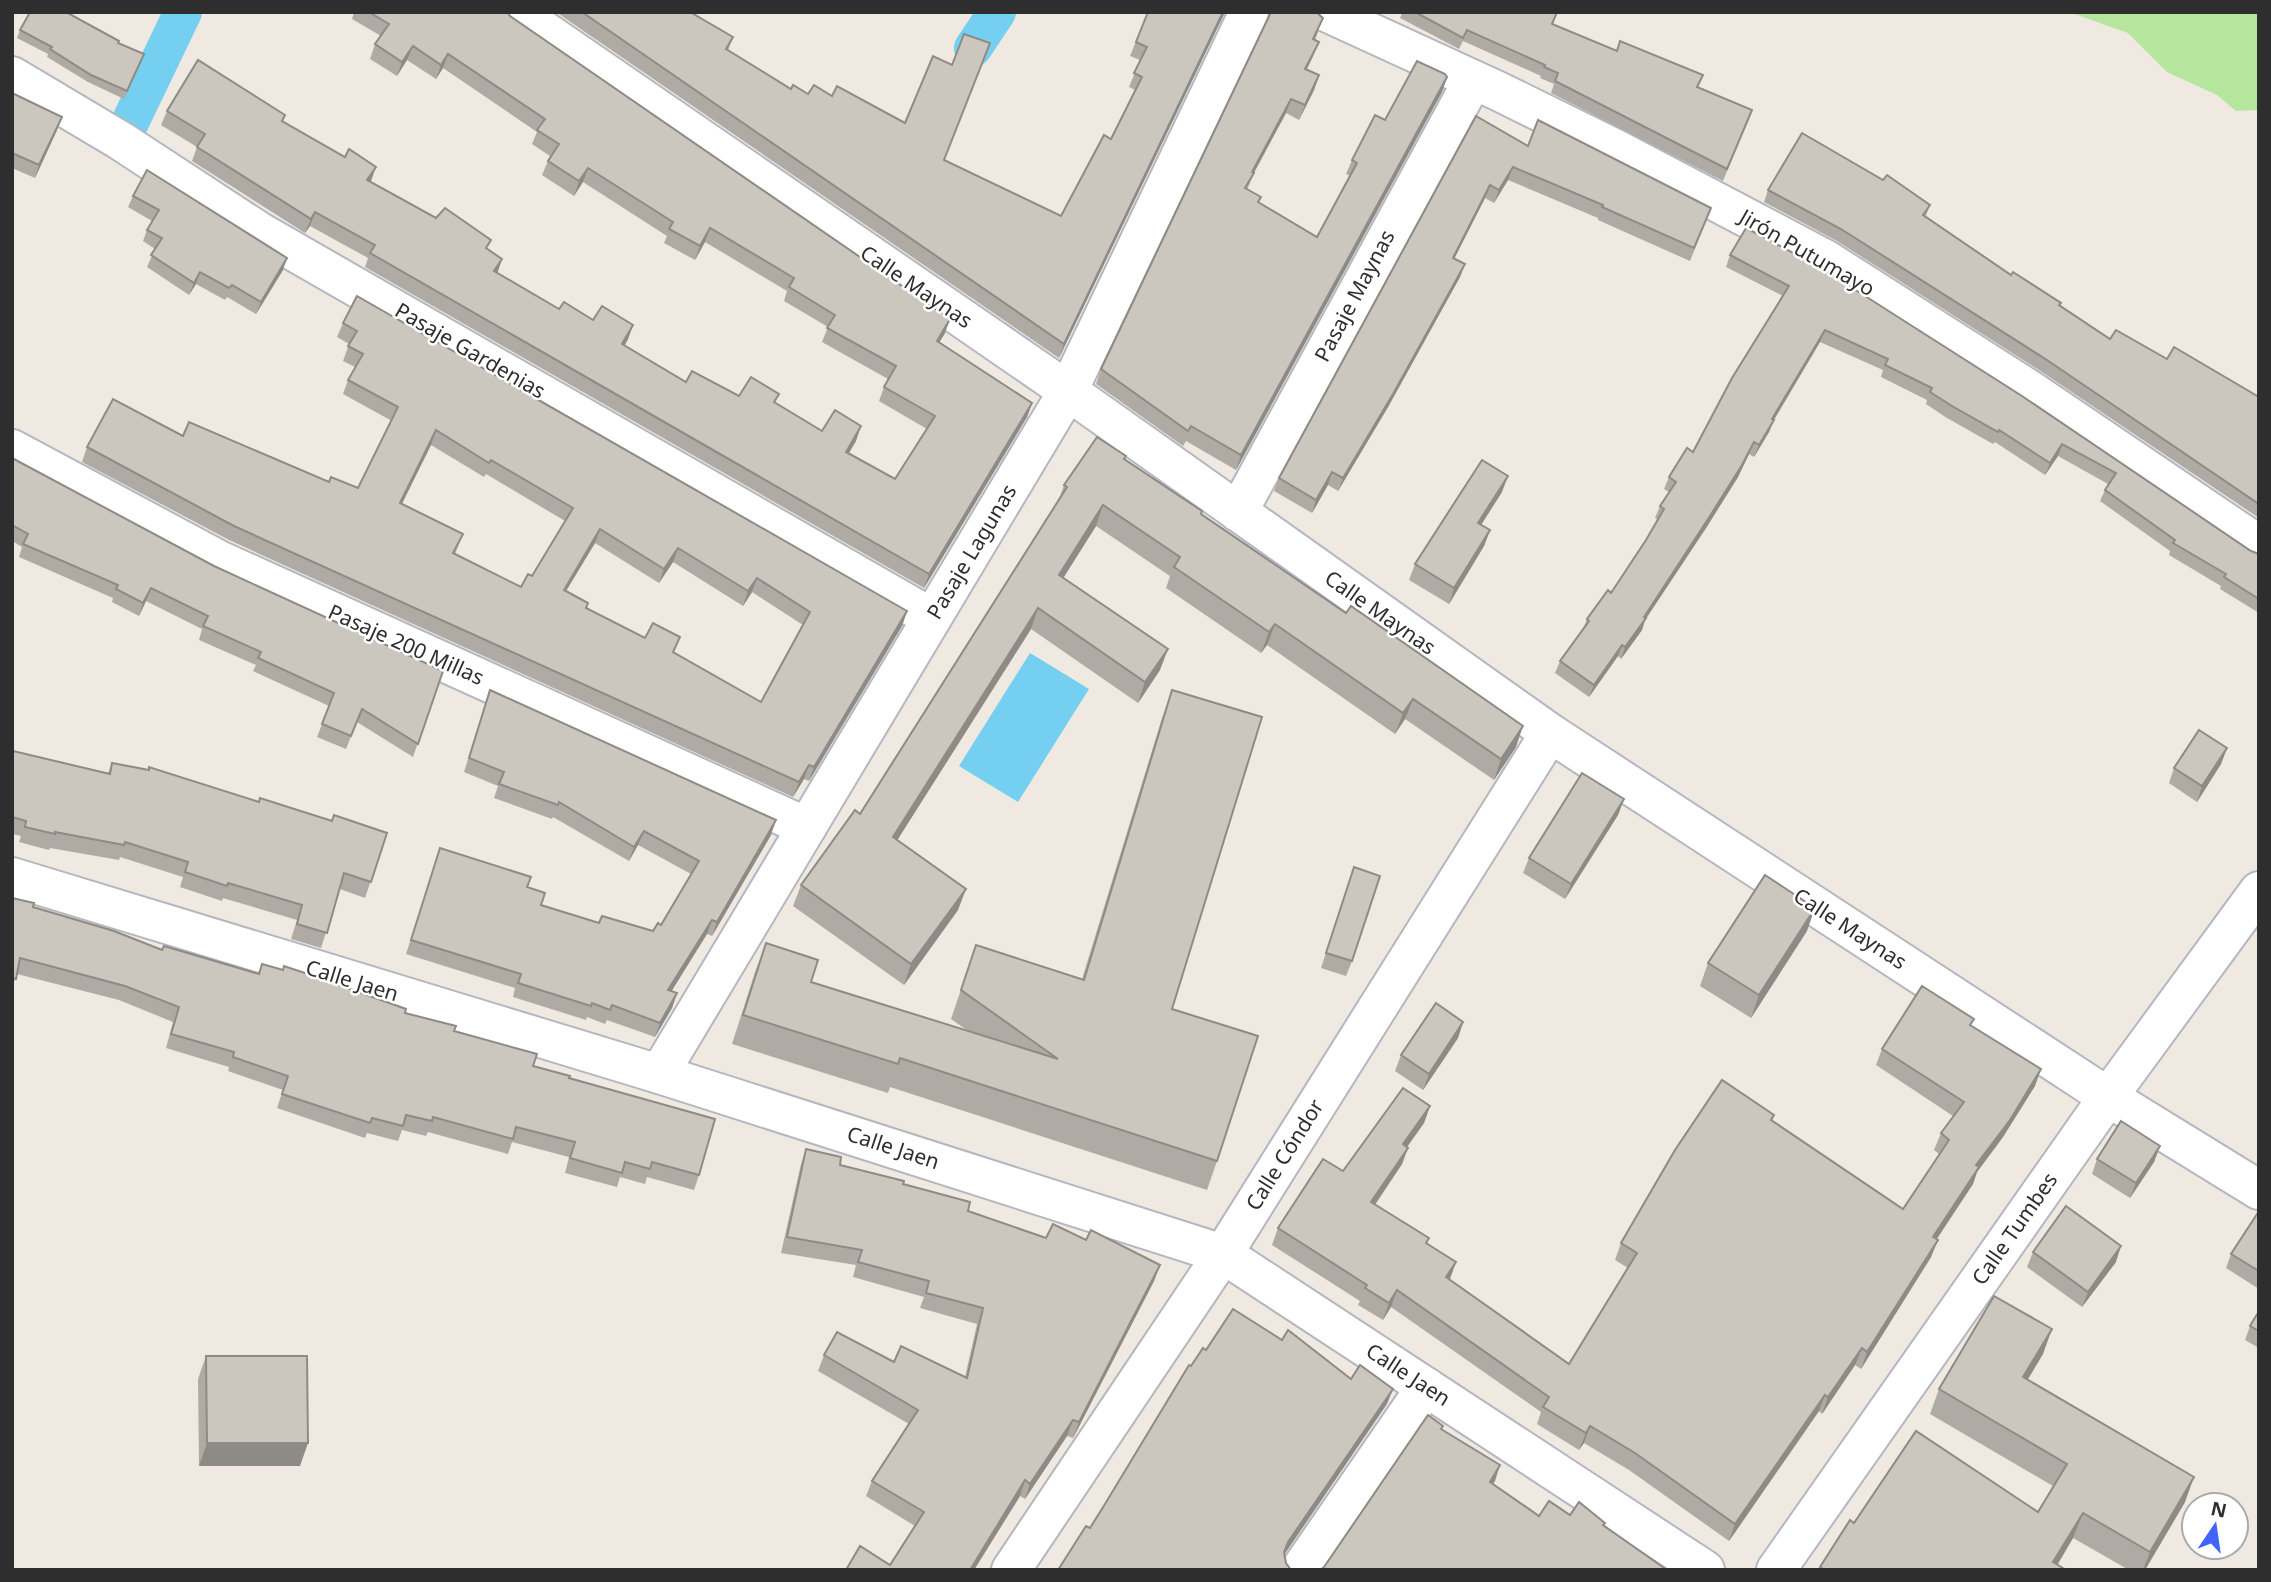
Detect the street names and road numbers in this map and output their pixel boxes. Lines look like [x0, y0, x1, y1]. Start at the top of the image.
street label: Jirón Putumayo [1733, 201, 1880, 302]
street label: Pasaje Maynas [1308, 225, 1401, 366]
street label: Calle Maynas [855, 238, 978, 334]
street label: Pasaje Gardenias [390, 296, 551, 405]
street label: Pasaje Lagunas [920, 479, 1022, 624]
street label: Calle Maynas [1319, 564, 1442, 661]
street label: Pasaje 200 Millas [324, 597, 489, 691]
street label: Calle Maynas [1789, 881, 1912, 975]
street label: Calle Jaen [303, 953, 402, 1007]
street label: Calle Cóndor [1239, 1093, 1330, 1216]
street label: Calle Jaen [844, 1119, 943, 1175]
street label: Calle Tumbes [1965, 1167, 2063, 1290]
street label: Calle Jaen [1361, 1336, 1456, 1412]

